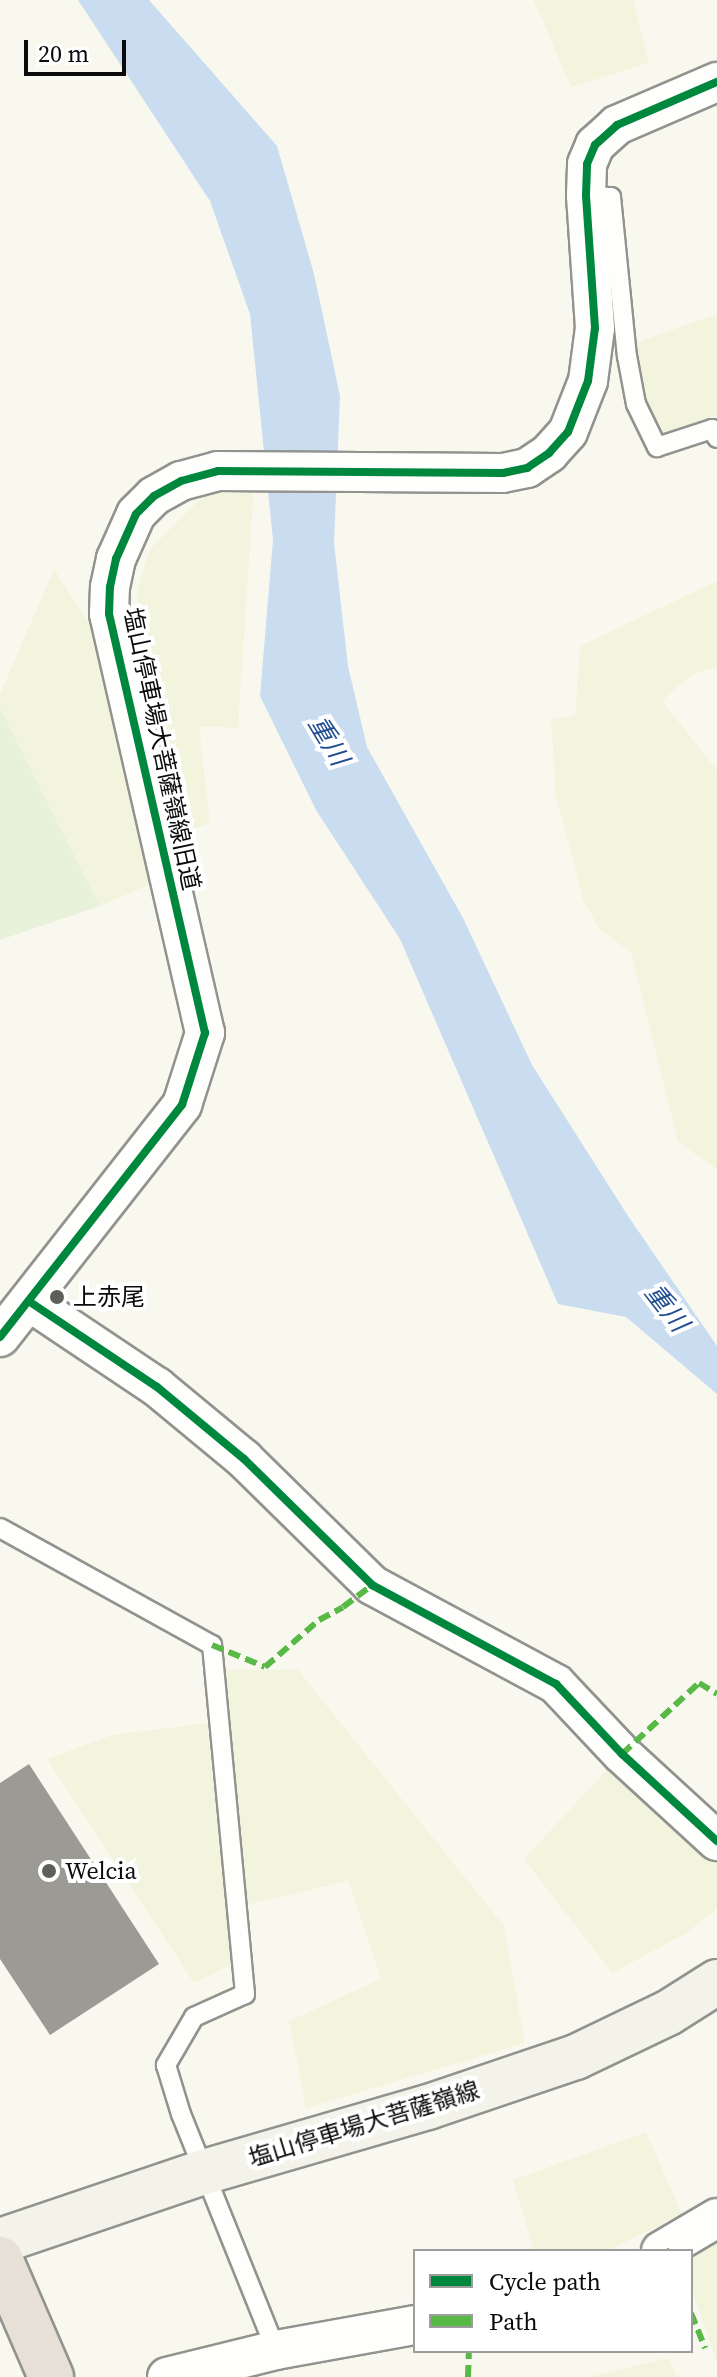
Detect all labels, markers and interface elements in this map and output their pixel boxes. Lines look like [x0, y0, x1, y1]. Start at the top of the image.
scale bar [28, 24, 130, 74]
text: 20 m [38, 37, 89, 70]
street label: 塩山停車場大菩薩嶺線旧道 [118, 605, 206, 893]
water label: 重川 [301, 711, 355, 771]
water label: 重川 [638, 1278, 694, 1338]
place label: 上赤尾 [73, 1283, 145, 1311]
marker: 上赤尾 [48, 1288, 66, 1306]
place label: Welcia [65, 1857, 137, 1885]
marker: Welcia [40, 1862, 58, 1880]
street label: 塩山停車場大菩薩嶺線 [245, 2075, 483, 2173]
legend [413, 2249, 693, 2353]
text: Cycle path [489, 2265, 601, 2298]
text: Path [489, 2305, 538, 2338]

